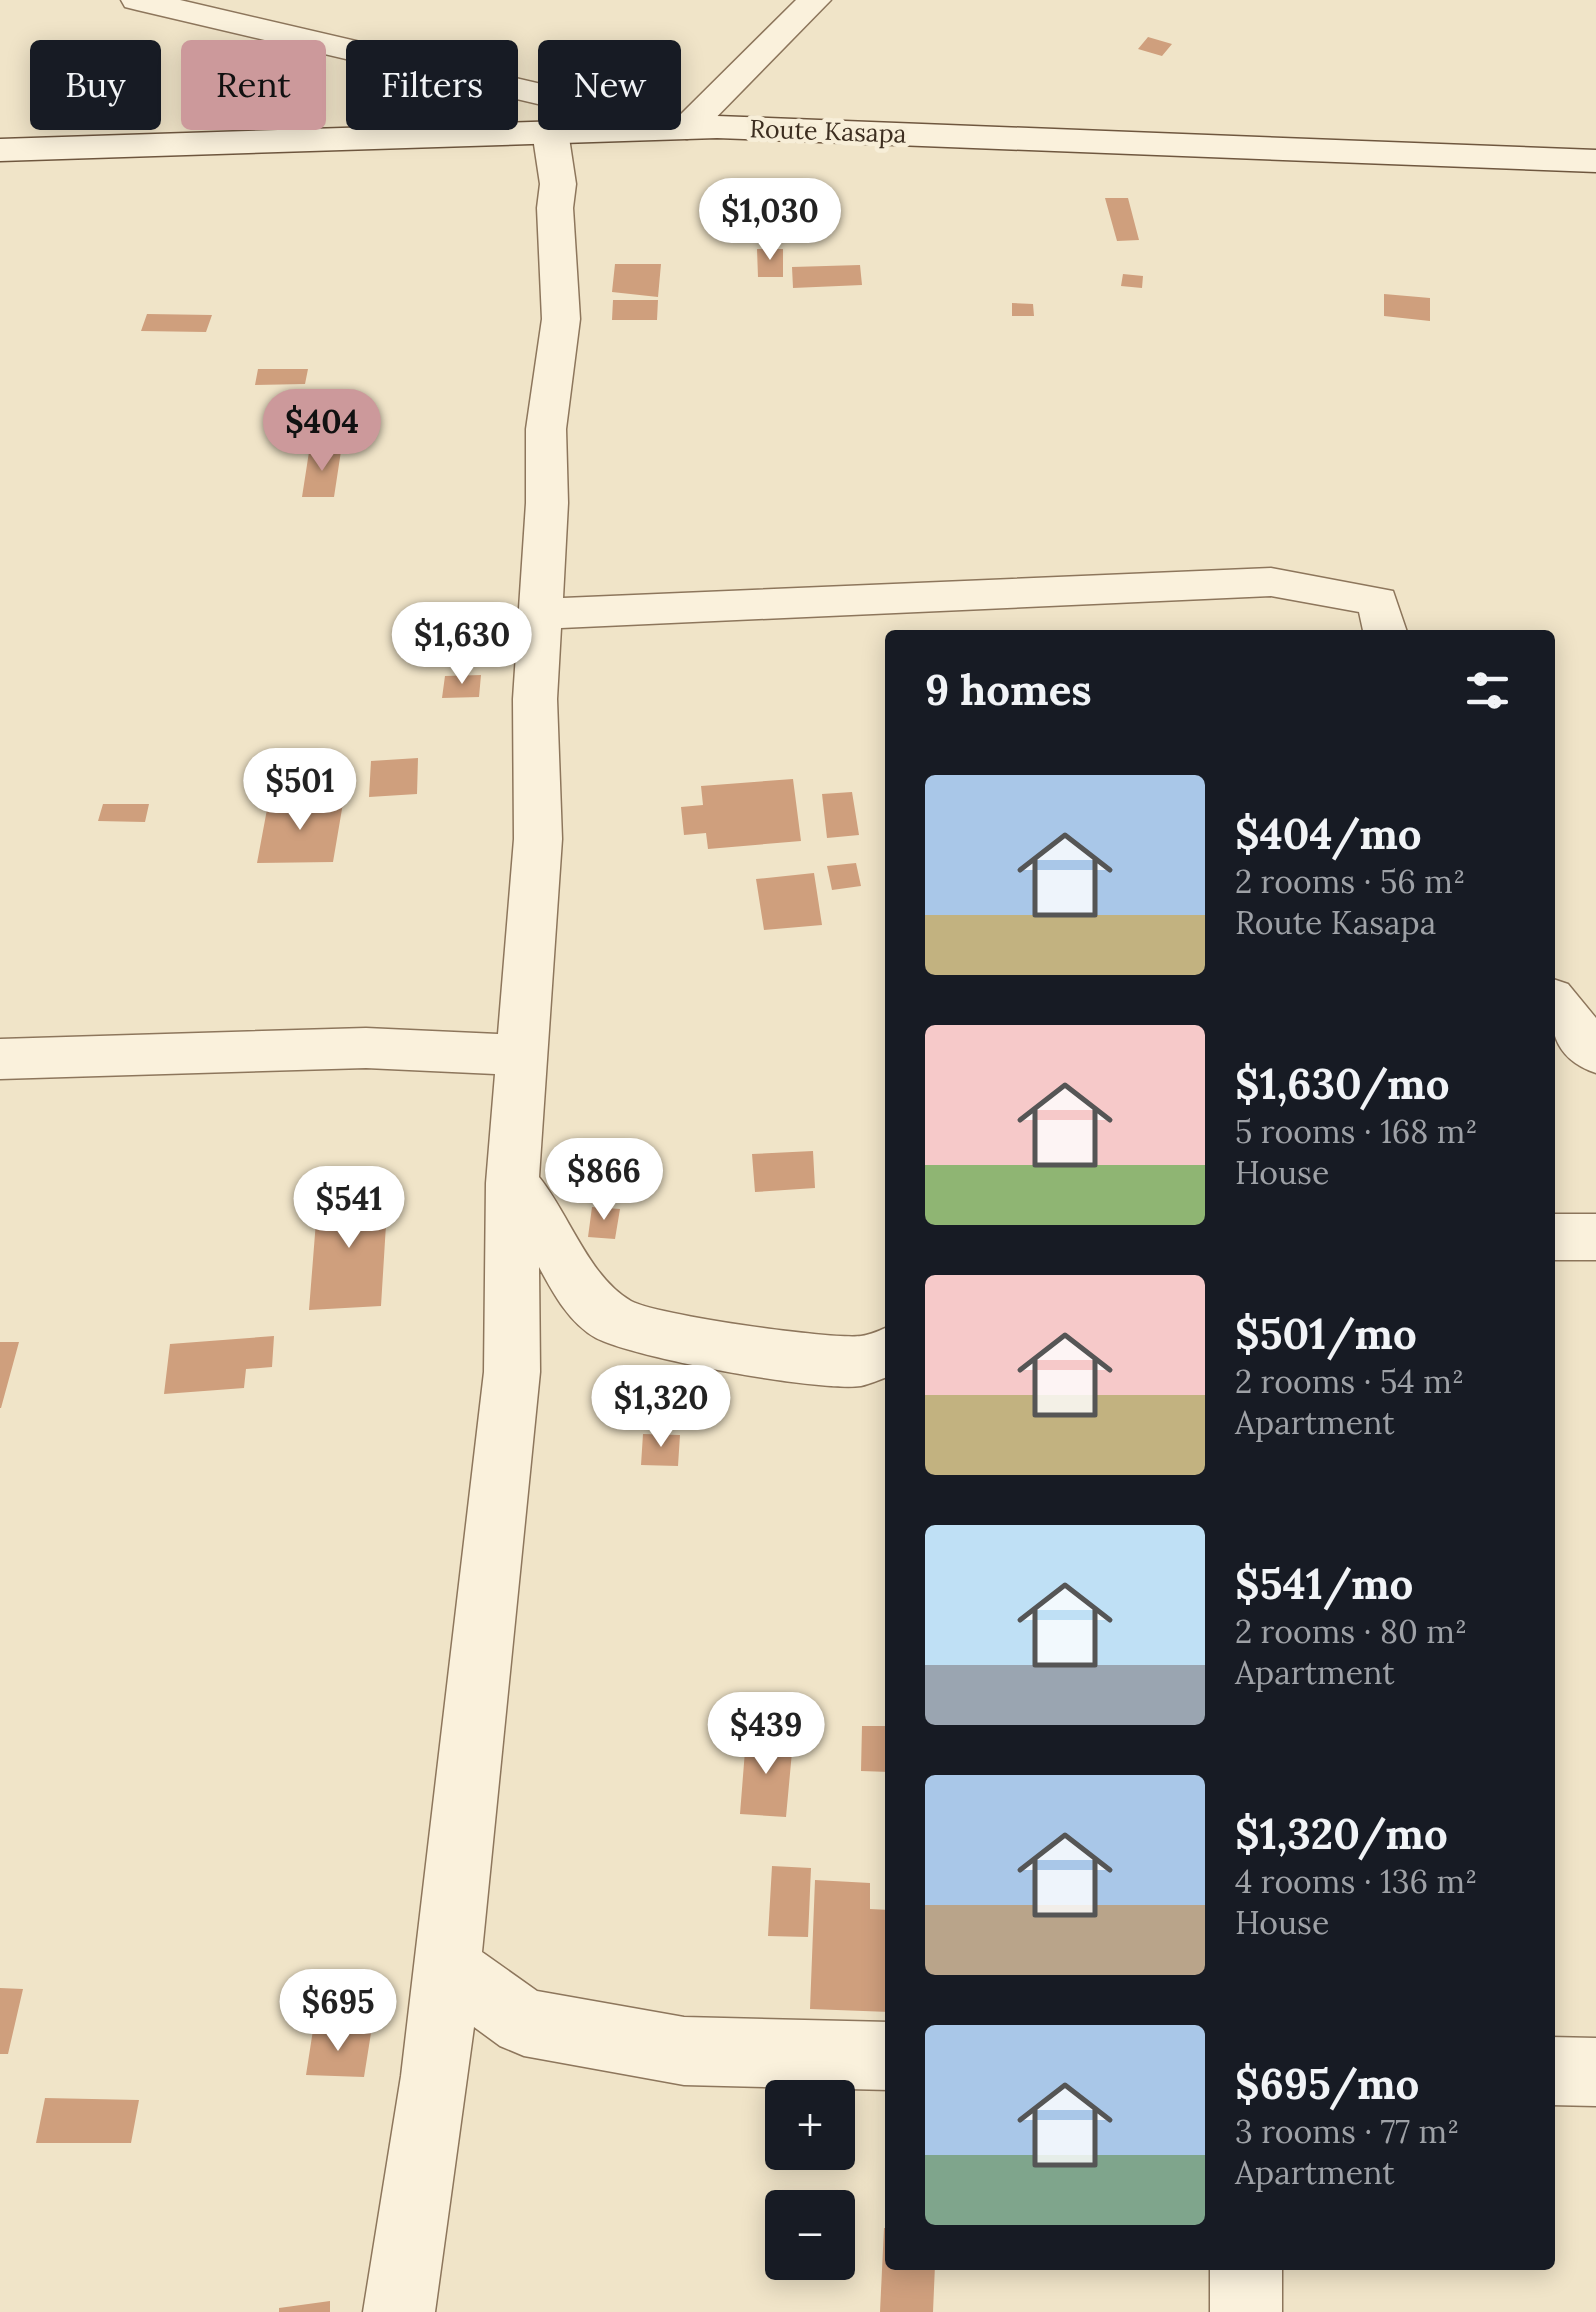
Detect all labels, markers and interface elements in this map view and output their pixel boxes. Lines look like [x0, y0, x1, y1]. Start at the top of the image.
chip: Buy [30, 40, 161, 130]
chip: Rent [181, 40, 326, 130]
chip: Filters [346, 40, 518, 130]
chip: New [538, 40, 681, 130]
street label: Route Kasapa [749, 112, 907, 150]
pin: $1,030 [689, 178, 851, 263]
text: $1,030 [721, 190, 819, 231]
pin: $404 [263, 389, 381, 474]
text: $404 [285, 401, 359, 442]
pin: $1,630 [381, 602, 543, 687]
text: $1,630 [414, 614, 510, 655]
text: 9 homes [925, 663, 1092, 717]
icon: filters [1460, 663, 1515, 718]
pin: $501 [241, 748, 359, 833]
text: $501 [265, 760, 335, 801]
text: $404/mo [1235, 807, 1422, 861]
icon: home [1005, 815, 1125, 935]
text: 2 rooms · 56 m² [1235, 861, 1465, 902]
text: Route Kasapa [1235, 902, 1436, 943]
text: $1,630/mo [1235, 1057, 1449, 1111]
icon: home [1005, 1065, 1125, 1185]
text: 5 rooms · 168 m² [1235, 1111, 1478, 1152]
pin: $866 [545, 1138, 663, 1223]
text: $866 [567, 1150, 641, 1191]
text: House [1235, 1152, 1329, 1193]
pin: $541 [290, 1166, 408, 1251]
text: $541 [316, 1178, 382, 1219]
text: $501/mo [1235, 1307, 1417, 1361]
icon: home [1005, 1315, 1125, 1435]
text: 2 rooms · 54 m² [1235, 1361, 1464, 1402]
pin: $1,320 [580, 1365, 742, 1450]
text: $1,320 [613, 1377, 709, 1418]
text: Apartment [1235, 1402, 1395, 1443]
text: $541/mo [1235, 1557, 1413, 1611]
icon: home [1005, 1565, 1125, 1685]
text: 2 rooms · 80 m² [1235, 1611, 1467, 1652]
text: Apartment [1235, 1652, 1395, 1693]
pin: $439 [707, 1692, 825, 1777]
text: $439 [730, 1704, 802, 1745]
text: $1,320/mo [1235, 1807, 1448, 1861]
icon: home [1005, 1815, 1125, 1935]
text: 4 rooms · 136 m² [1235, 1861, 1477, 1902]
text: House [1235, 1902, 1329, 1943]
pin: $695 [279, 1969, 397, 2054]
text: $695 [302, 1981, 374, 2022]
text: $695/mo [1235, 2057, 1419, 2111]
icon: home [1005, 2065, 1125, 2185]
map controls [765, 2080, 855, 2280]
button: + [765, 2080, 855, 2170]
text: 3 rooms · 77 m² [1235, 2111, 1459, 2152]
text: Apartment [1235, 2152, 1395, 2193]
button: − [765, 2190, 855, 2280]

